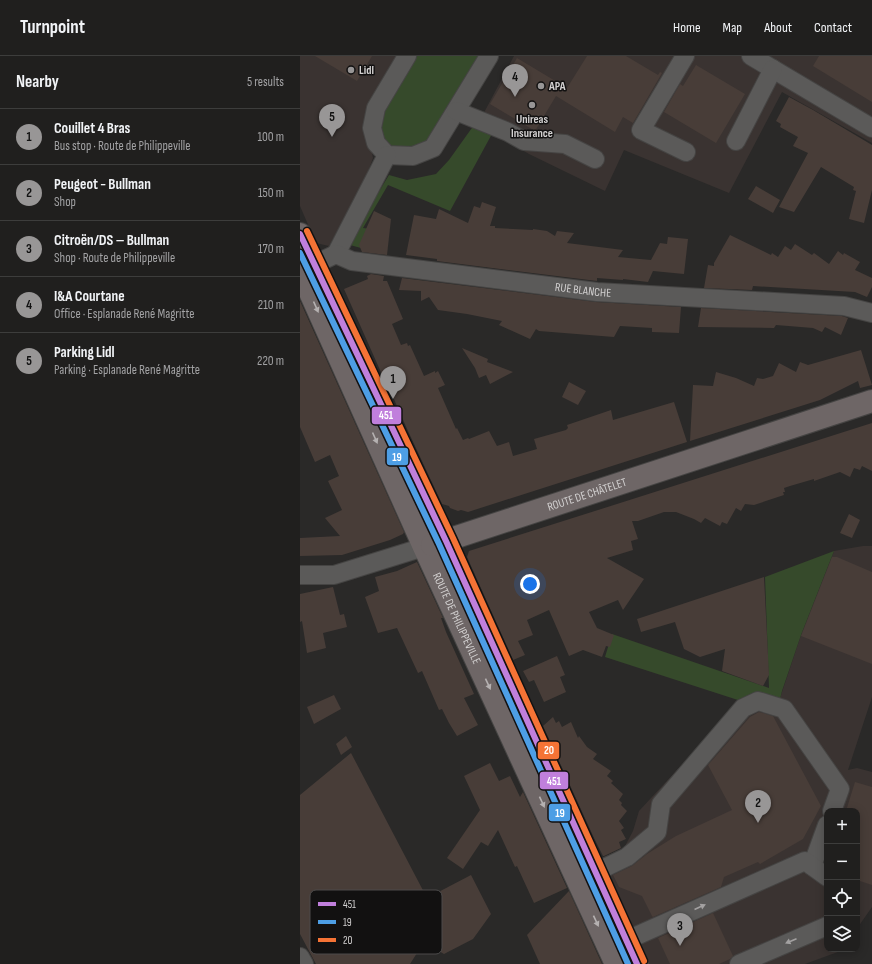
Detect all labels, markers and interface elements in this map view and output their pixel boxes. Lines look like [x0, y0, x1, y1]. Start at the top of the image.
text: Turnpoint [20, 16, 85, 39]
text: Home [673, 19, 701, 36]
text: Map [723, 19, 742, 36]
text: About [764, 19, 792, 36]
text: Contact [814, 19, 852, 36]
place label: Lidl [359, 63, 374, 78]
pin: 4 [502, 64, 528, 97]
marker: Lidl [346, 65, 356, 75]
text: Nearby [16, 72, 59, 92]
text: 5 results [247, 74, 284, 90]
place label: APA [548, 79, 566, 94]
marker: APA [536, 81, 546, 91]
marker: Unireas Insurance [527, 100, 537, 110]
pin: 5 [319, 104, 345, 137]
place label: Unireas Insurance [511, 112, 553, 141]
text: Couillet 4 Bras [54, 119, 130, 138]
text: 1 [26, 129, 32, 145]
text: 100 m [257, 129, 284, 145]
text: Bus stop · Route de Philippeville [54, 138, 191, 154]
text: Peugeot - Bullman [54, 175, 151, 194]
text: 2 [26, 185, 32, 201]
text: 150 m [258, 185, 284, 201]
text: Shop [54, 194, 76, 210]
text: Citroën/DS – Bullman [54, 231, 169, 250]
text: 3 [26, 241, 32, 257]
text: 170 m [258, 241, 284, 257]
text: Shop · Route de Philippeville [54, 250, 175, 266]
street label: RUE BLANCHE [554, 279, 612, 300]
text: I&A Courtane [54, 287, 125, 306]
text: 4 [26, 297, 32, 313]
text: 210 m [258, 297, 284, 313]
one-way arrow [313, 301, 320, 313]
text: Office · Esplanade René Magritte [54, 306, 195, 322]
text: Parking Lidl [54, 343, 115, 362]
text: 5 [26, 353, 32, 369]
text: 220 m [257, 353, 284, 369]
text: Parking · Esplanade René Magritte [54, 362, 200, 378]
pin: 1 [380, 366, 406, 399]
line badge: 451 [371, 406, 402, 425]
text: 451 [379, 409, 394, 422]
one-way arrow [373, 433, 379, 445]
line badge: 19 [386, 447, 409, 466]
text: 19 [392, 451, 402, 464]
street label: ROUTE DE CHÂTELET [545, 474, 629, 514]
street label: ROUTE DE PHILIPPEVILLE [429, 570, 484, 667]
your location [520, 574, 540, 594]
one-way arrow [485, 679, 491, 691]
line badge: 20 [537, 741, 560, 760]
text: 20 [544, 744, 554, 757]
line badge: 451 [539, 771, 569, 790]
text: 451 [547, 775, 562, 788]
pin: 2 [745, 790, 771, 823]
one-way arrow [539, 797, 545, 808]
line badge: 19 [548, 803, 571, 822]
text: 19 [555, 807, 565, 820]
map controls [824, 808, 860, 952]
button: + [824, 808, 860, 844]
button: − [824, 844, 860, 880]
button: locate [824, 880, 860, 916]
legend [310, 890, 442, 954]
text: 451 [343, 898, 356, 911]
one-way arrow [695, 904, 706, 910]
pin: 3 [667, 913, 693, 946]
one-way arrow [593, 915, 599, 926]
text: 19 [343, 916, 352, 929]
button: layers [824, 916, 860, 952]
text: 20 [343, 934, 353, 947]
one-way arrow [785, 939, 797, 945]

